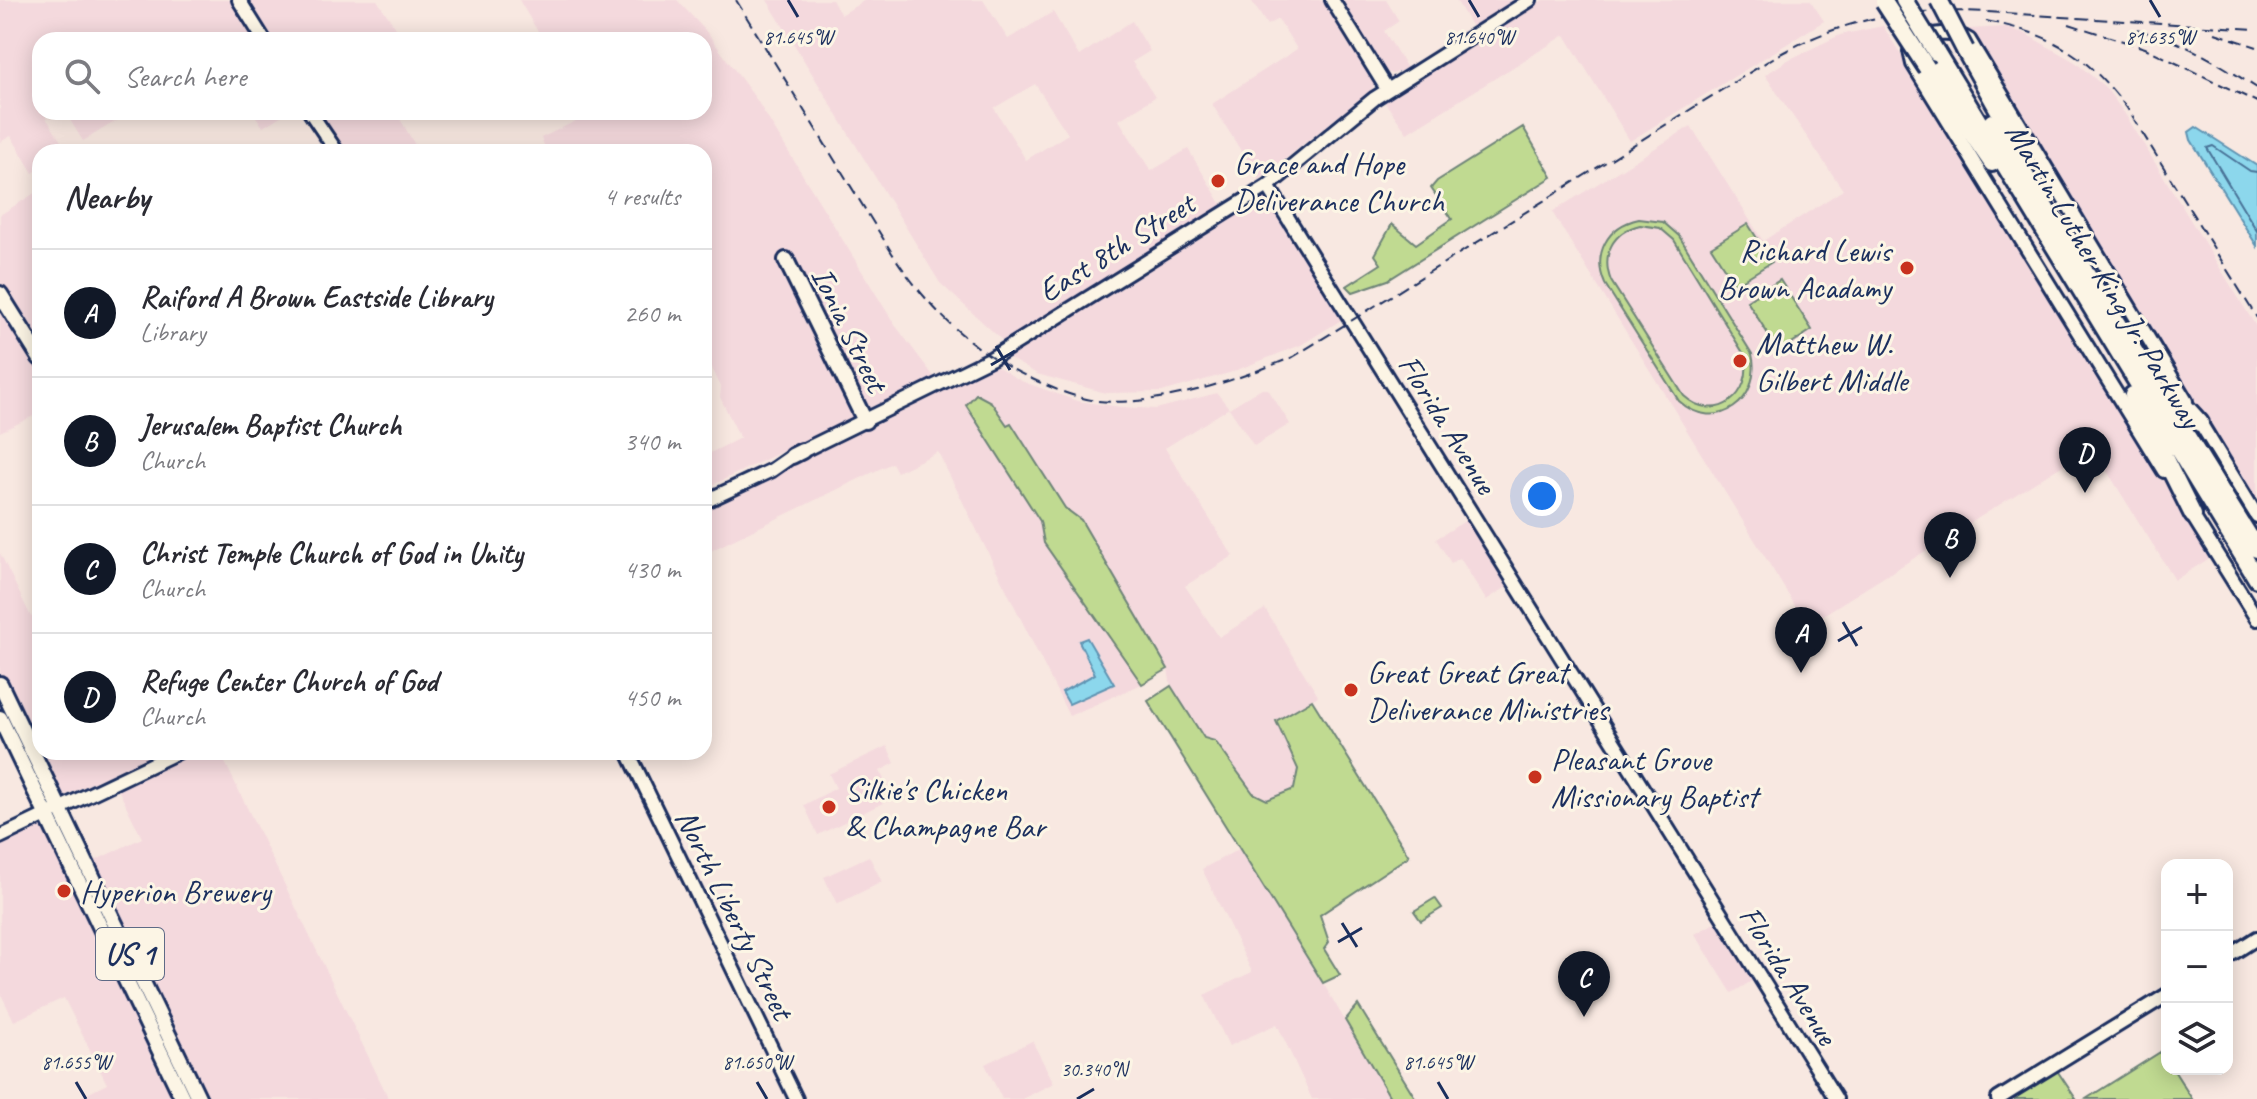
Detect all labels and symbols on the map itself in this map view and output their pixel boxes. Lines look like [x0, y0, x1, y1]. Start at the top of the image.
text: 81.645°W [763, 25, 836, 50]
text: 81.640°W [1444, 25, 1517, 50]
text: 81.635°W [2125, 25, 2198, 50]
street label: Martin Luther King Jr. Parkway [1996, 115, 2213, 438]
place label: Grace and Hope Deliverance Church [1234, 143, 1444, 221]
marker: Grace and Hope Deliverance Church [1209, 172, 1227, 190]
street label: East 8th Street [1031, 181, 1205, 312]
place label: Richard Lewis Brown Acadamy [1718, 230, 1894, 308]
marker: Richard Lewis Brown Acadamy [1898, 259, 1916, 277]
street label: Ionia Street [802, 260, 899, 402]
place label: Matthew W. Gilbert Middle [1756, 323, 1910, 401]
street label: Florida Avenue [1389, 347, 1508, 504]
marker: Matthew W. Gilbert Middle [1731, 352, 1749, 370]
pin: D [2059, 427, 2111, 493]
your location [1522, 476, 1562, 516]
pin: B [1924, 512, 1976, 578]
pin: A [1775, 607, 1827, 673]
place label: Great Great Great Deliverance Ministries [1367, 652, 1611, 730]
marker: Great Great Great Deliverance Ministries [1342, 681, 1360, 699]
place label: Pleasant Grove Missionary Baptist [1551, 739, 1762, 817]
marker: Pleasant Grove Missionary Baptist [1526, 768, 1544, 786]
place label: Silkie's Chicken & Champagne Bar [845, 769, 1048, 847]
marker: Silkie's Chicken & Champagne Bar [820, 798, 838, 816]
street label: North Liberty Street [666, 802, 805, 1029]
place label: Hyperion Brewery [80, 871, 273, 912]
marker: Hyperion Brewery [55, 882, 73, 900]
street label: Florida Avenue [1730, 898, 1849, 1055]
road number: US 1 [96, 928, 164, 980]
pin: C [1558, 951, 1610, 1017]
text: 81.655°W [41, 1050, 114, 1075]
text: 81.650°W [722, 1050, 795, 1075]
text: 81.645°W [1403, 1050, 1476, 1075]
text: 30.340°N [1061, 1057, 1130, 1082]

